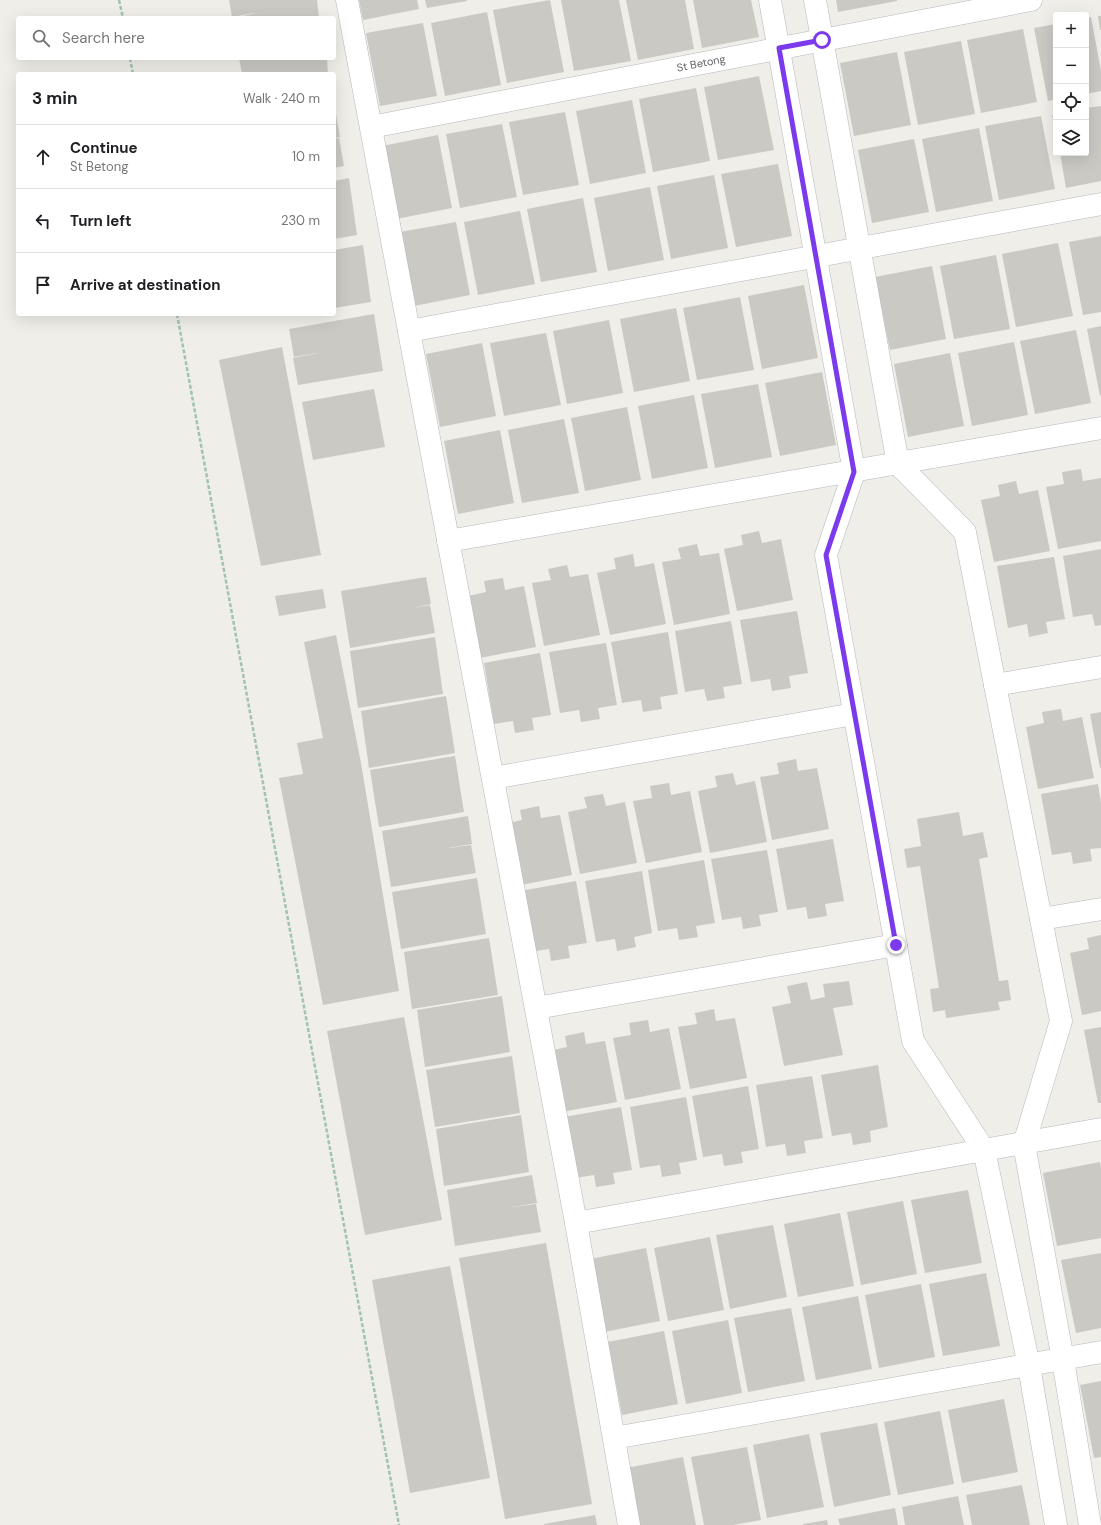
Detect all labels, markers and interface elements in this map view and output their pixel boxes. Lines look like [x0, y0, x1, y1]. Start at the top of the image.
map controls [1053, 12, 1089, 156]
button: + [1053, 12, 1089, 48]
search box [16, 16, 336, 60]
icon: search [30, 27, 52, 49]
text: Search here [62, 28, 145, 48]
route start [813, 31, 831, 49]
button: − [1053, 48, 1089, 84]
street label: St Betong [675, 51, 727, 75]
button: locate [1053, 84, 1089, 120]
text: 3 min [32, 87, 77, 109]
text: Walk · 240 m [243, 90, 320, 107]
button: layers [1053, 120, 1089, 156]
text: Continue [70, 138, 138, 158]
icon: ahead [32, 146, 54, 168]
text: 10 m [292, 148, 320, 165]
text: St Betong [70, 158, 128, 175]
icon: left [32, 210, 54, 232]
text: Turn left [70, 211, 131, 231]
text: 230 m [281, 212, 320, 229]
icon: arrive [32, 274, 54, 296]
text: Arrive at destination [70, 275, 221, 295]
route end [887, 936, 905, 954]

